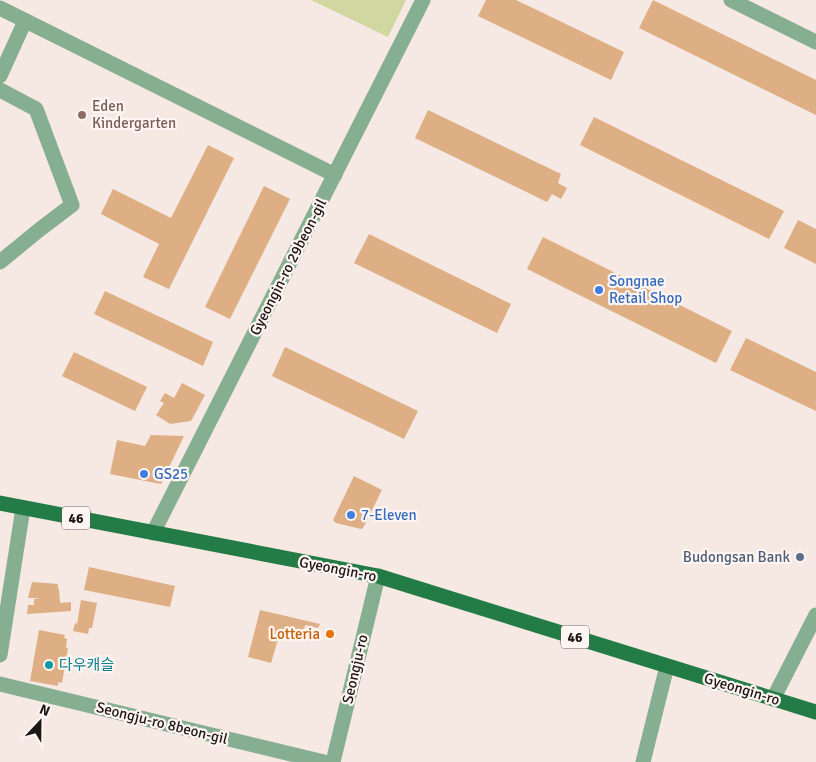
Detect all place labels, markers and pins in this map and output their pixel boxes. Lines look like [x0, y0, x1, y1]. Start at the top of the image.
place label: Eden Kindergarten [92, 97, 176, 132]
marker: Eden Kindergarten [76, 109, 88, 121]
place label: Songnae Retail Shop [609, 272, 682, 307]
marker: Songnae Retail Shop [593, 284, 605, 296]
place label: GS25 [154, 465, 188, 483]
marker: GS25 [138, 468, 150, 480]
place label: 7-Eleven [361, 506, 417, 524]
marker: 7-Eleven [345, 509, 357, 521]
place label: Budongsan Bank [683, 548, 790, 566]
marker: Budongsan Bank [794, 551, 806, 563]
place label: Lotteria [270, 625, 320, 643]
marker: Lotteria [324, 628, 336, 640]
place label: 다우캐슬 [59, 656, 114, 674]
marker: 다우캐슬 [43, 659, 55, 671]

